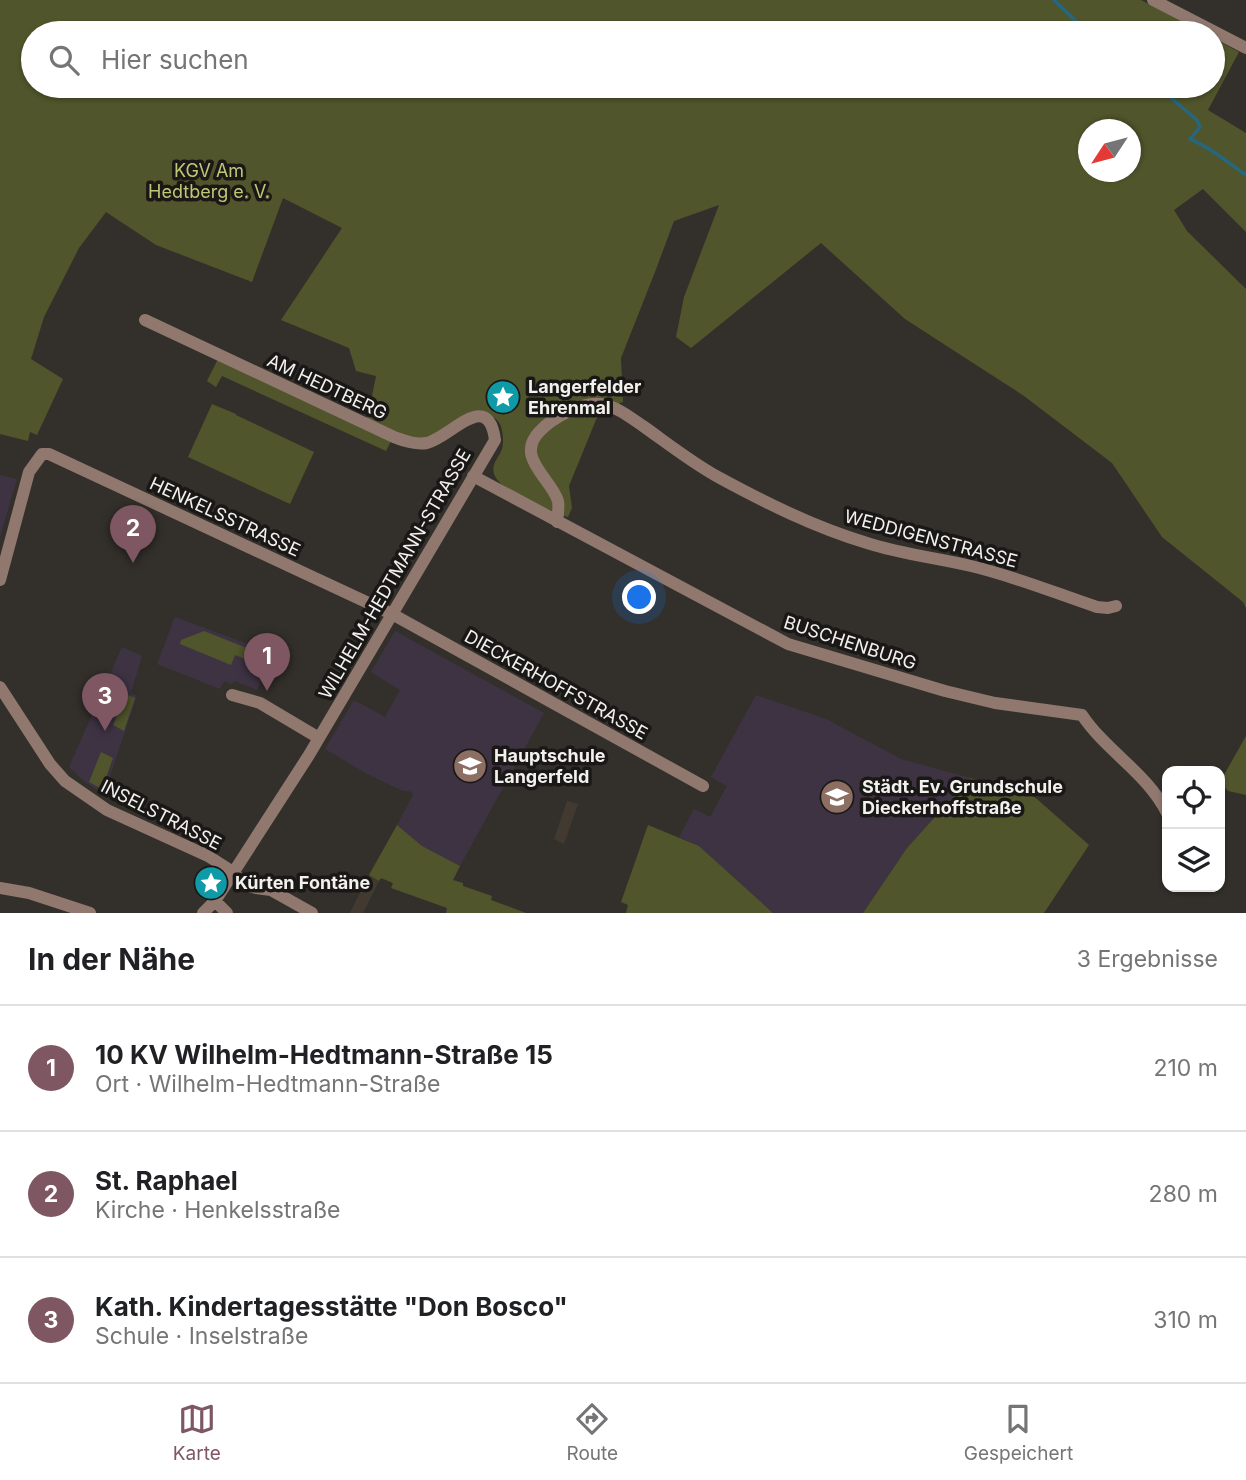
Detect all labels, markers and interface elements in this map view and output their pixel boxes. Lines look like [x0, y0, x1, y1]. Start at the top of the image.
search box [21, 21, 1225, 98]
icon: search [45, 41, 83, 79]
text: Hier suchen [101, 44, 249, 75]
north arrow [1078, 119, 1141, 182]
park label: KGV Am Hedtberg e. V. [148, 160, 270, 202]
street label: AM HEDTBERG [264, 350, 390, 423]
place label: Langerfelder Ehrenmal [528, 376, 641, 418]
place icon: Langerfelder Ehrenmal [484, 378, 522, 416]
street label: WILHELM-HEDTMANN-STRASSE [314, 445, 475, 702]
street label: HENKELSSTRASSE [147, 472, 304, 561]
pin: 2 [110, 505, 156, 563]
street label: WEDDIGENSTRASSE [842, 505, 1020, 572]
your location [622, 580, 656, 614]
street label: BUSCHENBURG [781, 611, 919, 674]
street label: DIECKERHOFFSTRASSE [461, 625, 651, 744]
pin: 1 [244, 633, 290, 691]
pin: 3 [82, 673, 128, 731]
place label: Hauptschule Langerfeld [494, 745, 606, 787]
school or university icon: Hauptschule Langerfeld [451, 747, 489, 785]
map controls [1162, 766, 1225, 892]
button: locate [1162, 766, 1225, 829]
street label: INSELSTRASSE [98, 775, 225, 854]
place label: Städt. Ev. Grundschule Dieckerhoffstraße [862, 776, 1063, 818]
school or university icon: Städt. Ev. Grundschule Dieckerhoffstraße [818, 778, 856, 816]
button: layers [1162, 829, 1225, 892]
place icon: Kürten Fontäne [192, 864, 230, 902]
place label: Kürten Fontäne [235, 872, 370, 893]
text: In der Nähe [28, 941, 195, 977]
text: 3 Ergebnisse [1077, 945, 1218, 973]
text: 10 KV Wilhelm-Hedtmann-Straße 15 [95, 1039, 553, 1070]
text: 1 [46, 1054, 56, 1082]
text: 210 m [1153, 1054, 1218, 1082]
text: Ort · Wilhelm-Hedtmann-Straße [95, 1070, 441, 1098]
text: St. Raphael [95, 1165, 238, 1196]
text: 2 [44, 1180, 58, 1208]
text: 280 m [1149, 1180, 1218, 1208]
text: Kirche · Henkelsstraße [95, 1196, 341, 1224]
text: Kath. Kindertagesstätte "Don Bosco" [95, 1291, 568, 1322]
text: 3 [44, 1306, 58, 1334]
text: 310 m [1153, 1306, 1218, 1334]
text: Schule · Inselstraße [95, 1322, 308, 1350]
tab: Karte [173, 1400, 221, 1465]
tab: Route [566, 1400, 618, 1465]
tab: Gespeichert [964, 1400, 1073, 1465]

